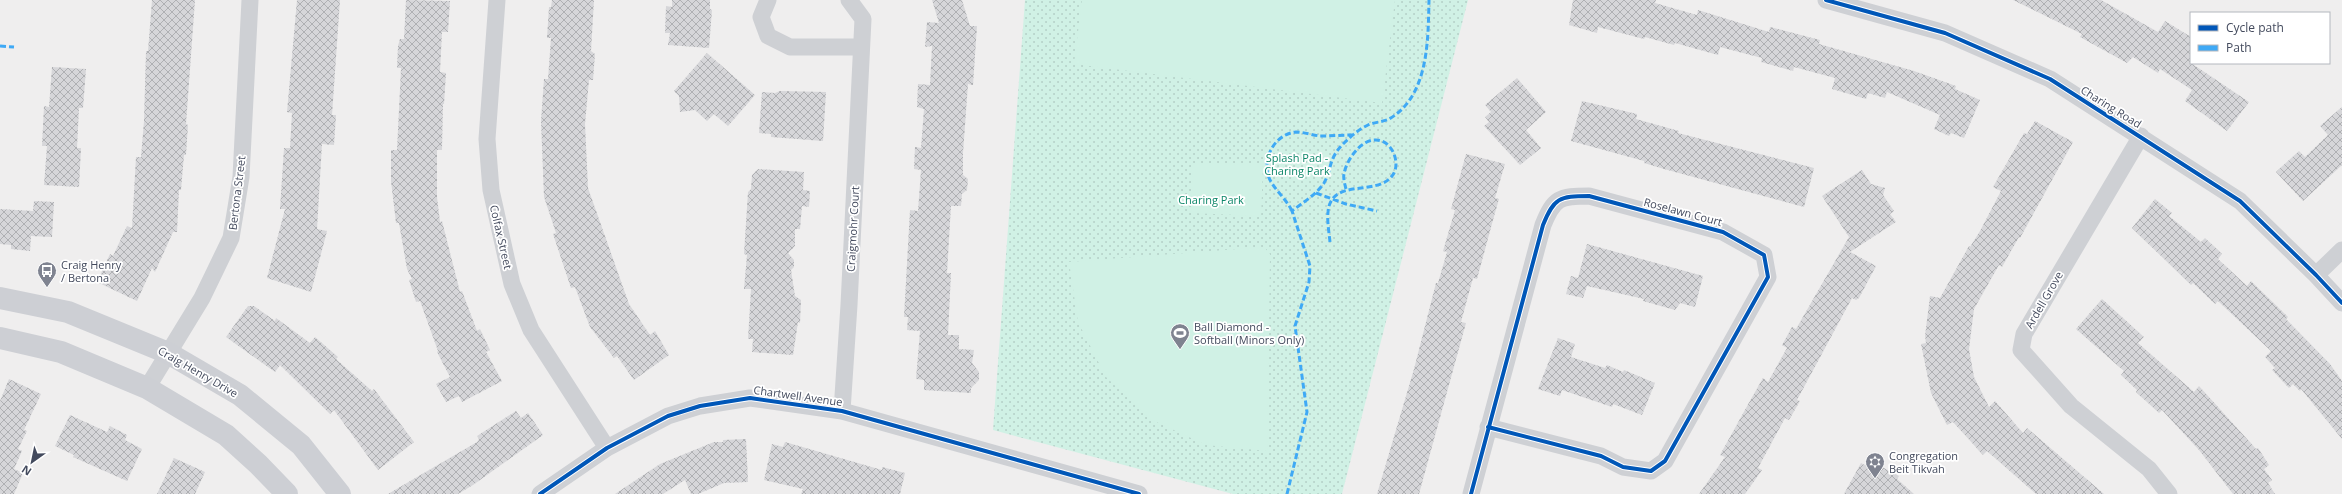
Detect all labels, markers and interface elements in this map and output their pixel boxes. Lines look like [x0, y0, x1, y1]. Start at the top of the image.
legend [2190, 12, 2330, 64]
text: Cycle path [2226, 19, 2284, 36]
text: Path [2226, 39, 2252, 56]
street label: Charing Road [2078, 82, 2144, 131]
park label: Splash Pad - Charing Park [1264, 150, 1330, 178]
street label: Bertona Street [225, 155, 249, 231]
street label: Craigmohr Court [843, 186, 862, 272]
park label: Charing Park [1178, 192, 1244, 207]
street label: Roselawn Court [1642, 194, 1724, 229]
street label: Colfax Street [487, 203, 516, 271]
place label: Craig Henry / Bertona [61, 257, 122, 285]
bus stop icon: Craig Henry / Bertona [36, 260, 58, 288]
street label: Ardell Grove [2021, 268, 2066, 331]
place label: Ball Diamond - Softball (Minors Only) [1194, 319, 1304, 347]
sports icon: Ball Diamond - Softball (Minors Only) [1169, 322, 1191, 350]
street label: Craig Henry Drive [156, 343, 241, 401]
street label: Chartwell Avenue [753, 382, 843, 409]
north arrow [12, 442, 52, 482]
place label: Congregation Beit Tikvah [1889, 448, 1958, 476]
synagogue icon: Congregation Beit Tikvah [1864, 451, 1886, 479]
text: N [18, 462, 34, 480]

